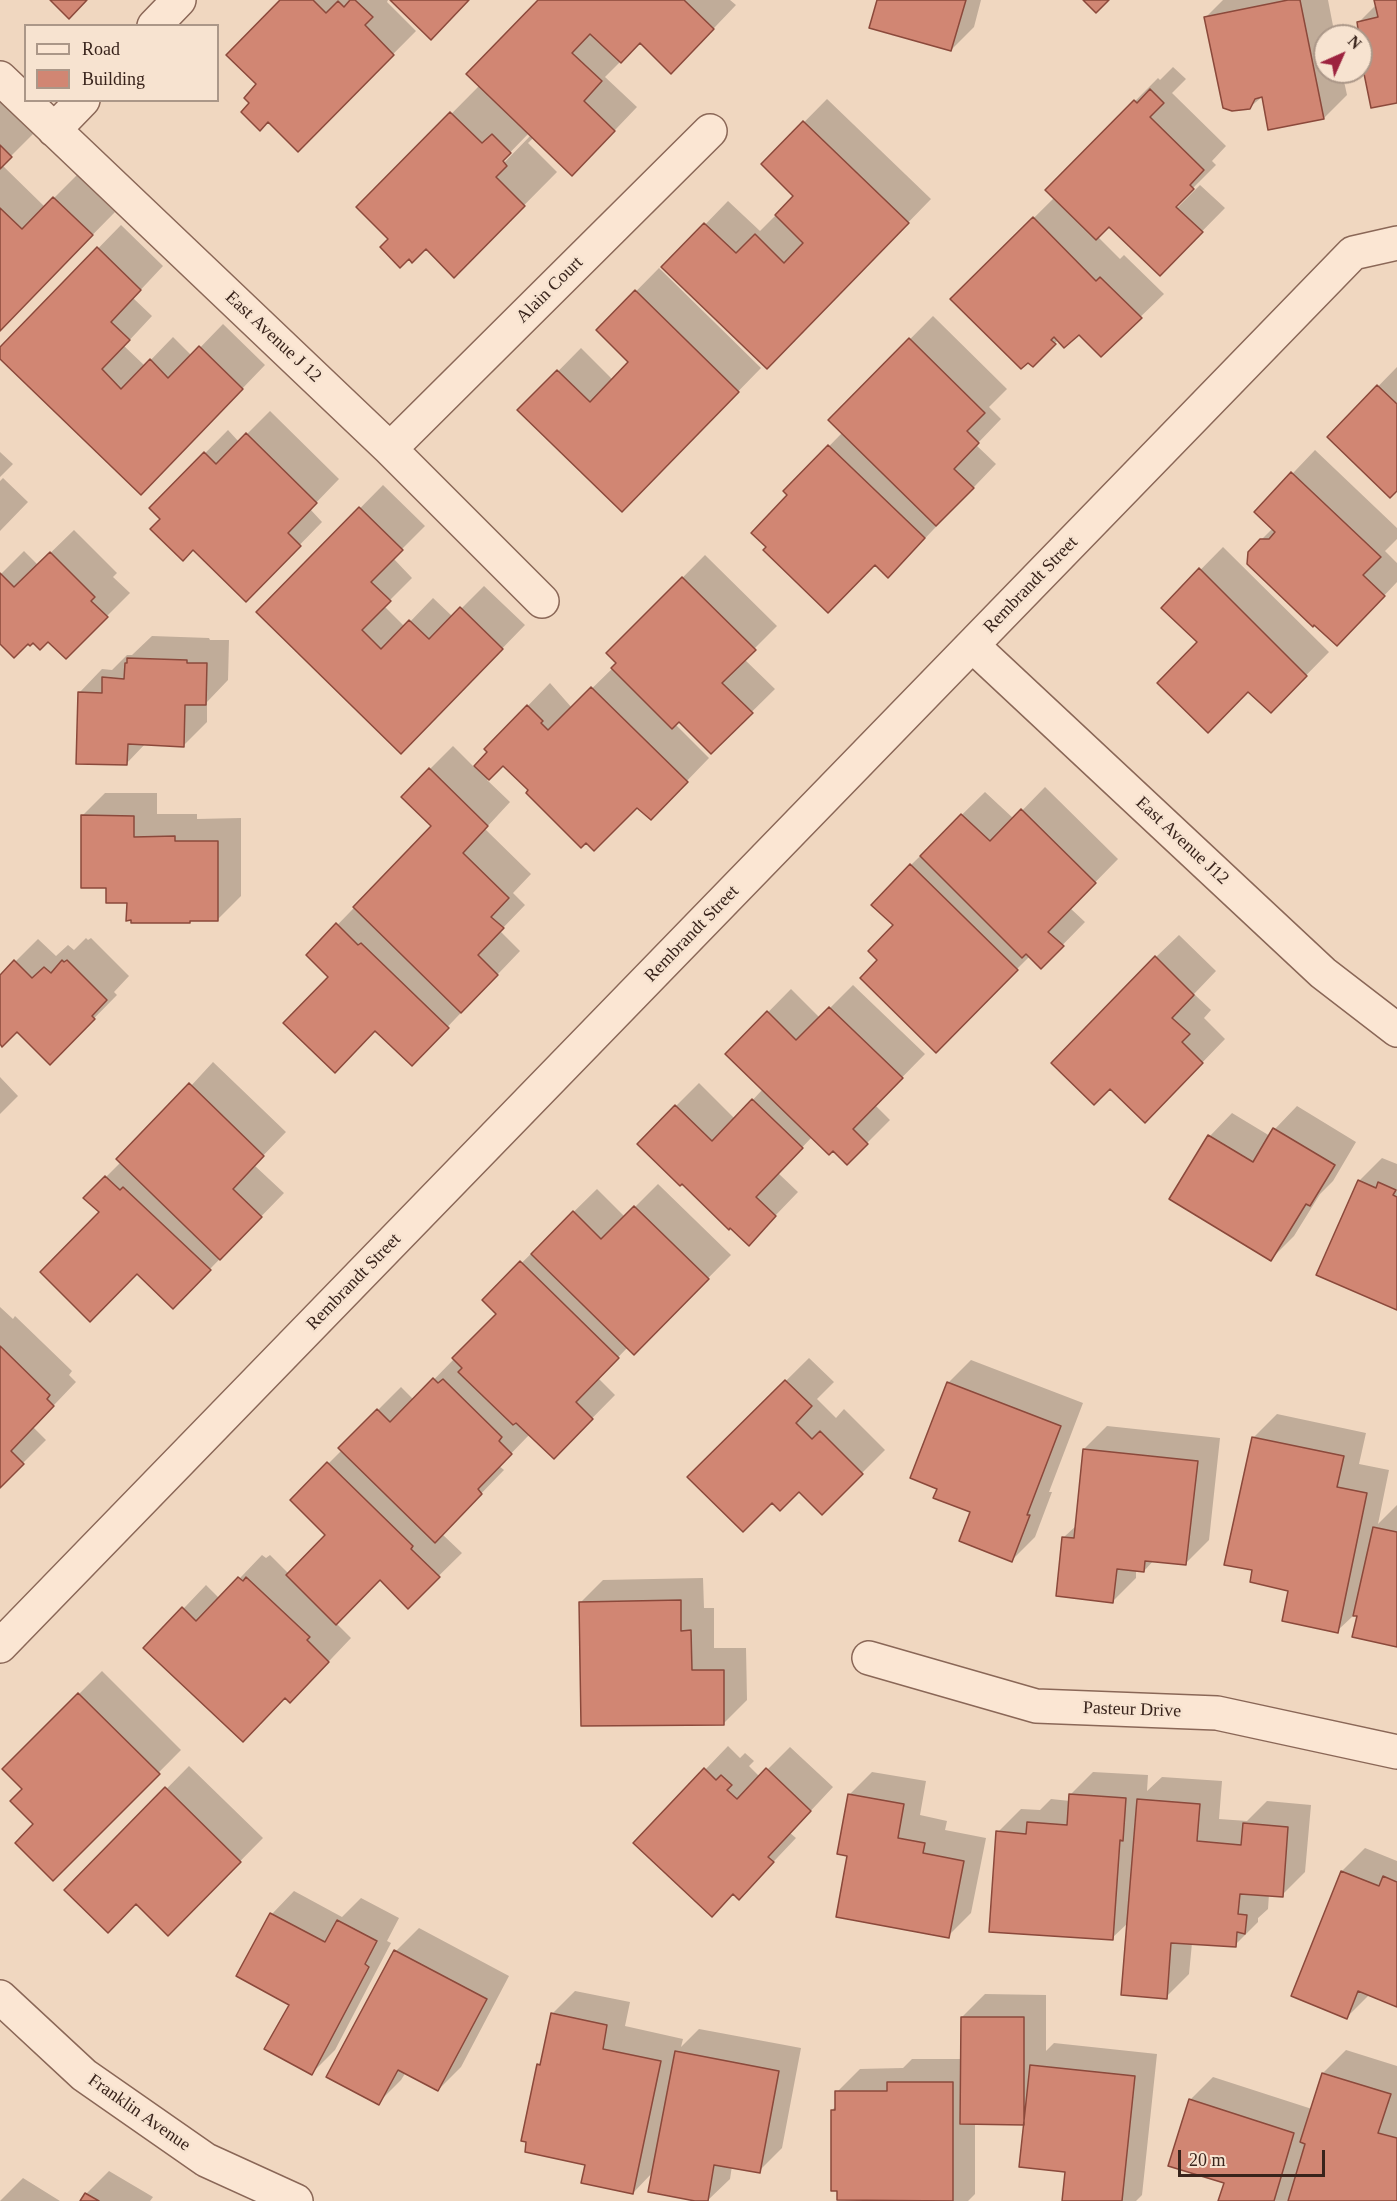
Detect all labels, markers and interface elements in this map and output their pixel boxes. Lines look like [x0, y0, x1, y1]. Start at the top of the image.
legend [24, 24, 219, 102]
north arrow [1313, 24, 1373, 84]
text: N [1345, 32, 1365, 52]
text: Road [82, 39, 120, 59]
text: Building [82, 69, 145, 89]
street label: Alain Court [512, 252, 588, 328]
street label: East Avenue J 12 [220, 287, 326, 387]
street label: Rembrandt Street [979, 532, 1083, 638]
street label: East Avenue J12 [1131, 792, 1233, 890]
street label: Rembrandt Street [640, 881, 744, 987]
street label: Rembrandt Street [302, 1229, 406, 1335]
street label: Pasteur Drive [1082, 1697, 1182, 1723]
street label: Franklin Avenue [84, 2070, 194, 2156]
scale bar [1181, 2138, 1328, 2176]
text: 20 m [1189, 2150, 1226, 2170]

